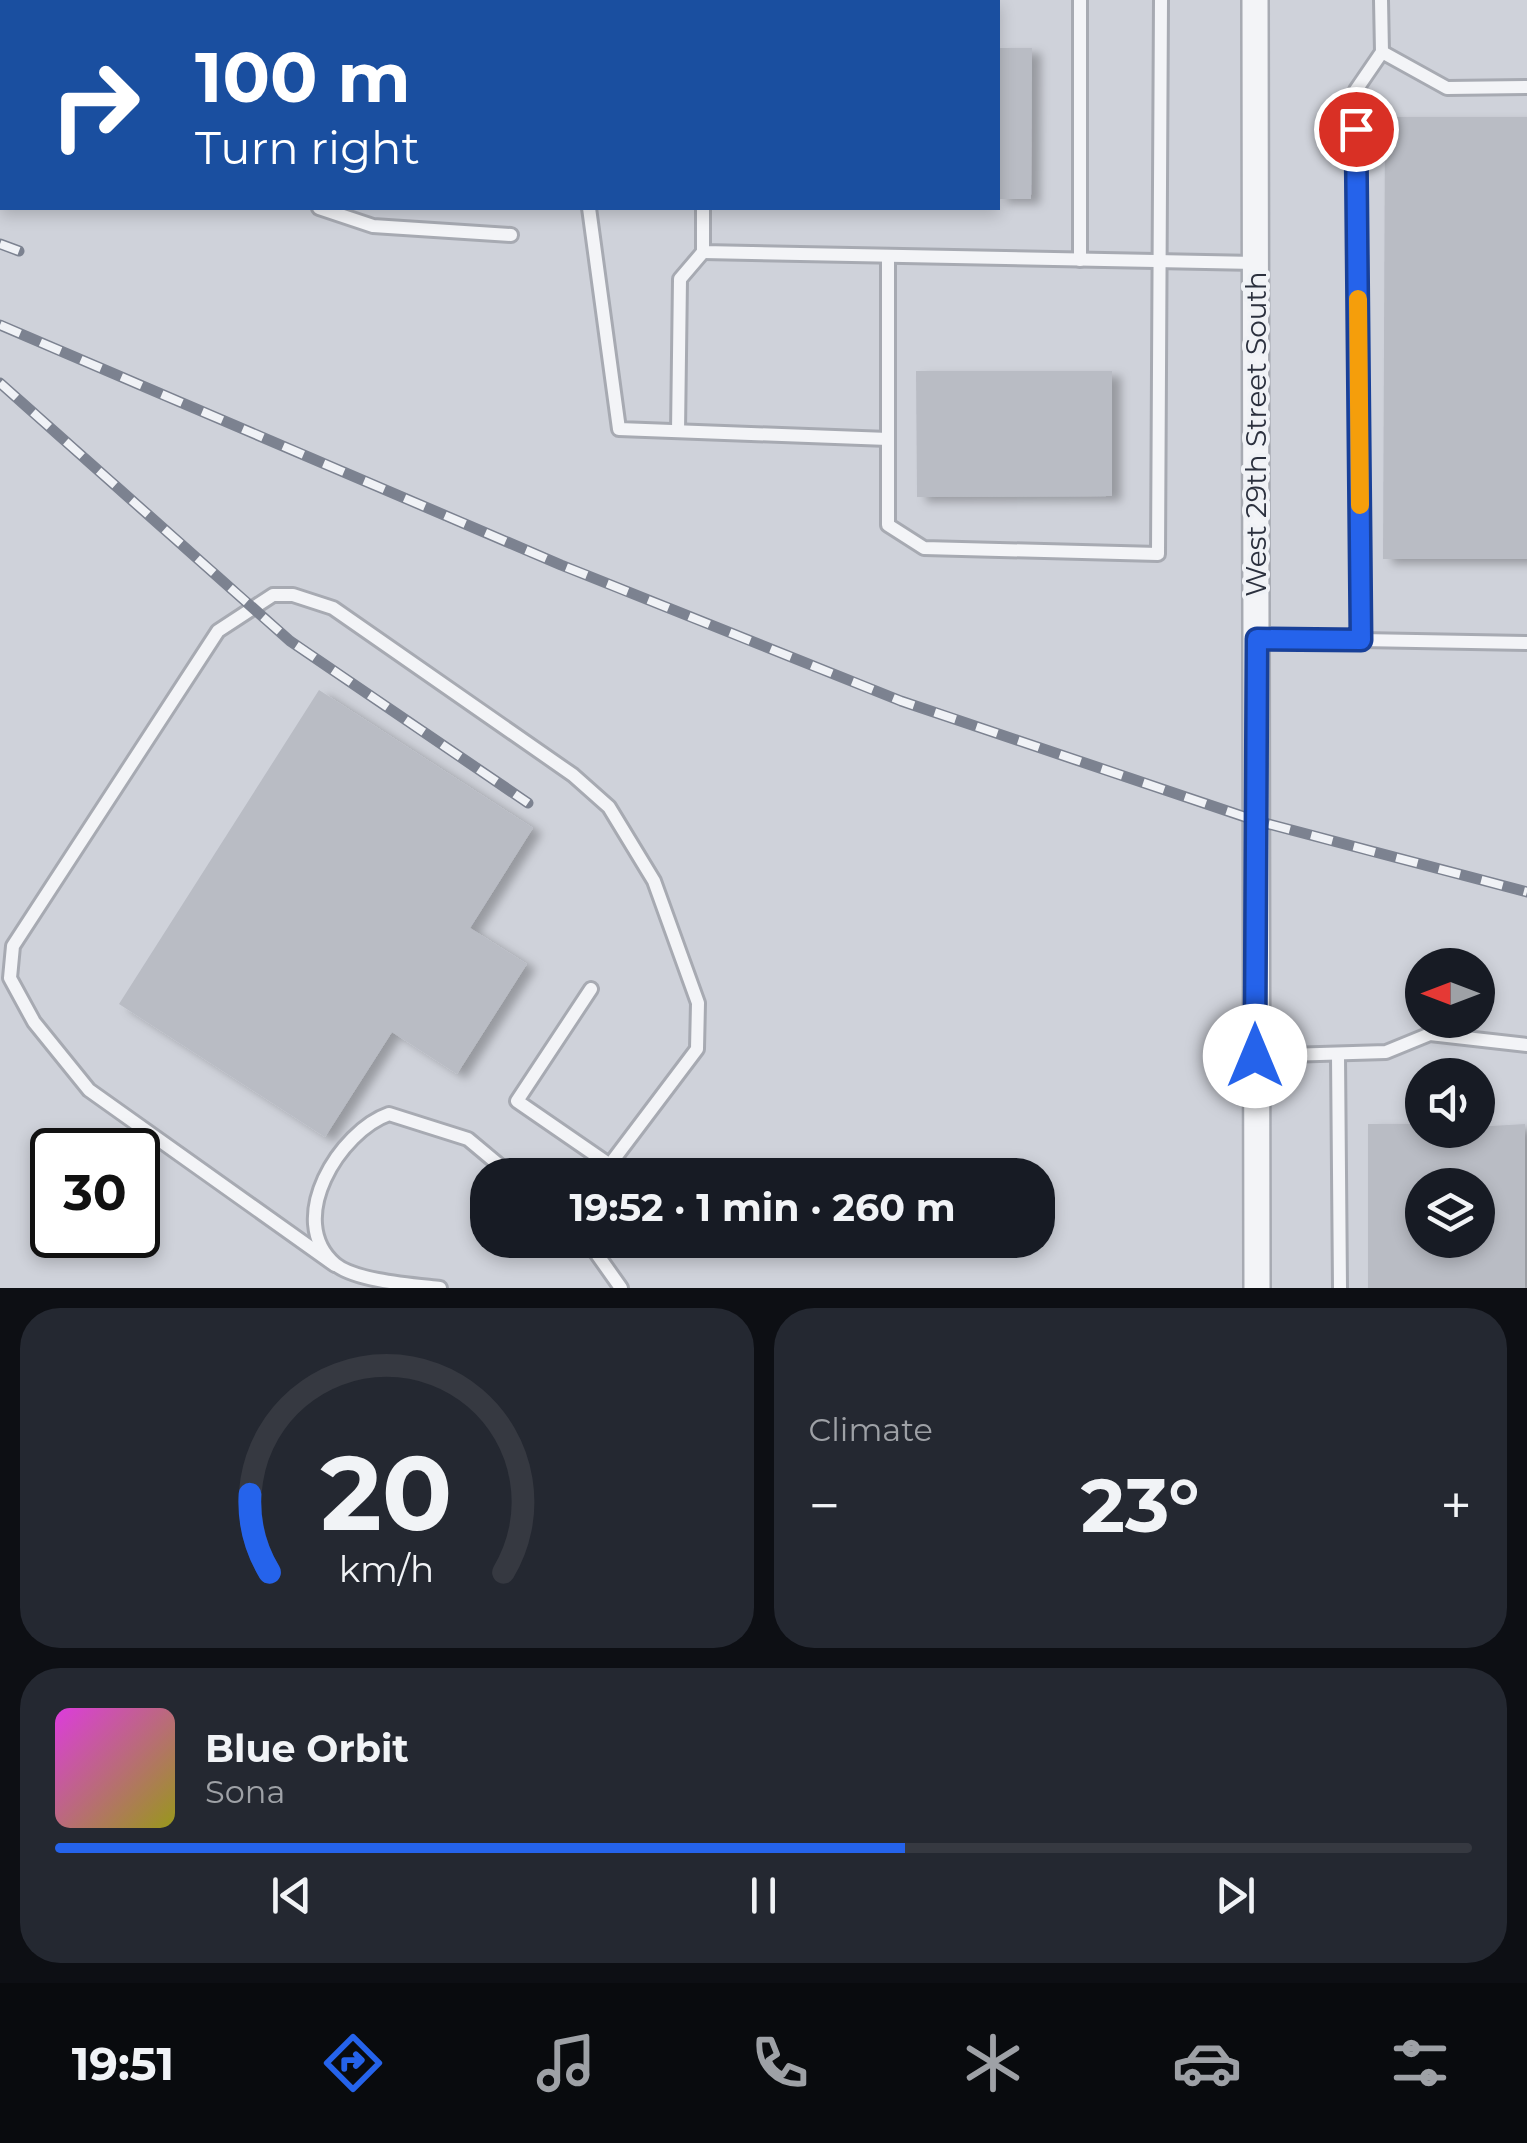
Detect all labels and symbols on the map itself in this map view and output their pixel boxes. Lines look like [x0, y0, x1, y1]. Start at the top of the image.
pin [1314, 87, 1399, 172]
street label: West 29th Street South [1239, 271, 1273, 597]
north arrow [1405, 948, 1495, 1038]
position arrow [1203, 1004, 1307, 1108]
speed limit sign: 30 [30, 1128, 160, 1258]

